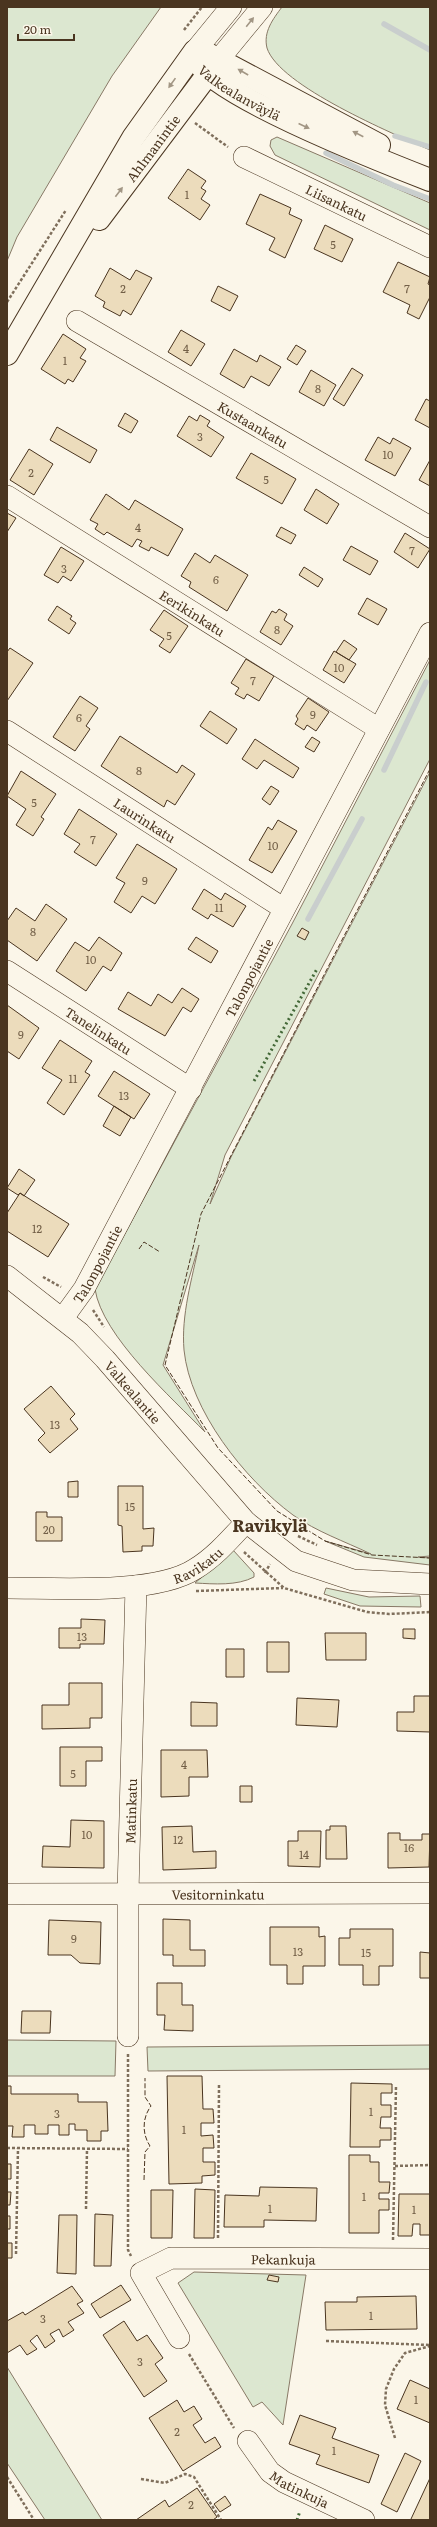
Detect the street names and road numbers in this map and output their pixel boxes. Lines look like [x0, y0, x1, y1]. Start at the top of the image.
street label: Valkealanväylä [194, 60, 284, 124]
street label: Ahlmanintie [121, 110, 184, 185]
street label: Liisankatu [303, 179, 371, 225]
street label: Kustaankatu [214, 396, 292, 452]
street label: Eerikinkatu [156, 585, 229, 640]
street label: Laurinkatu [110, 793, 180, 846]
street label: Talonpojantie [220, 934, 277, 1020]
street label: Tanelinkatu [62, 1001, 136, 1058]
street label: Talonpojantie [67, 1221, 126, 1307]
street label: Valkealantie [101, 1356, 166, 1427]
street label: Ravikatu [170, 1542, 226, 1588]
street label: Matinkatu [120, 1778, 140, 1844]
street label: Vesitorninkatu [171, 1884, 265, 1903]
street label: Pekankuja [251, 2249, 316, 2268]
street label: Matinkuja [266, 2465, 332, 2512]

